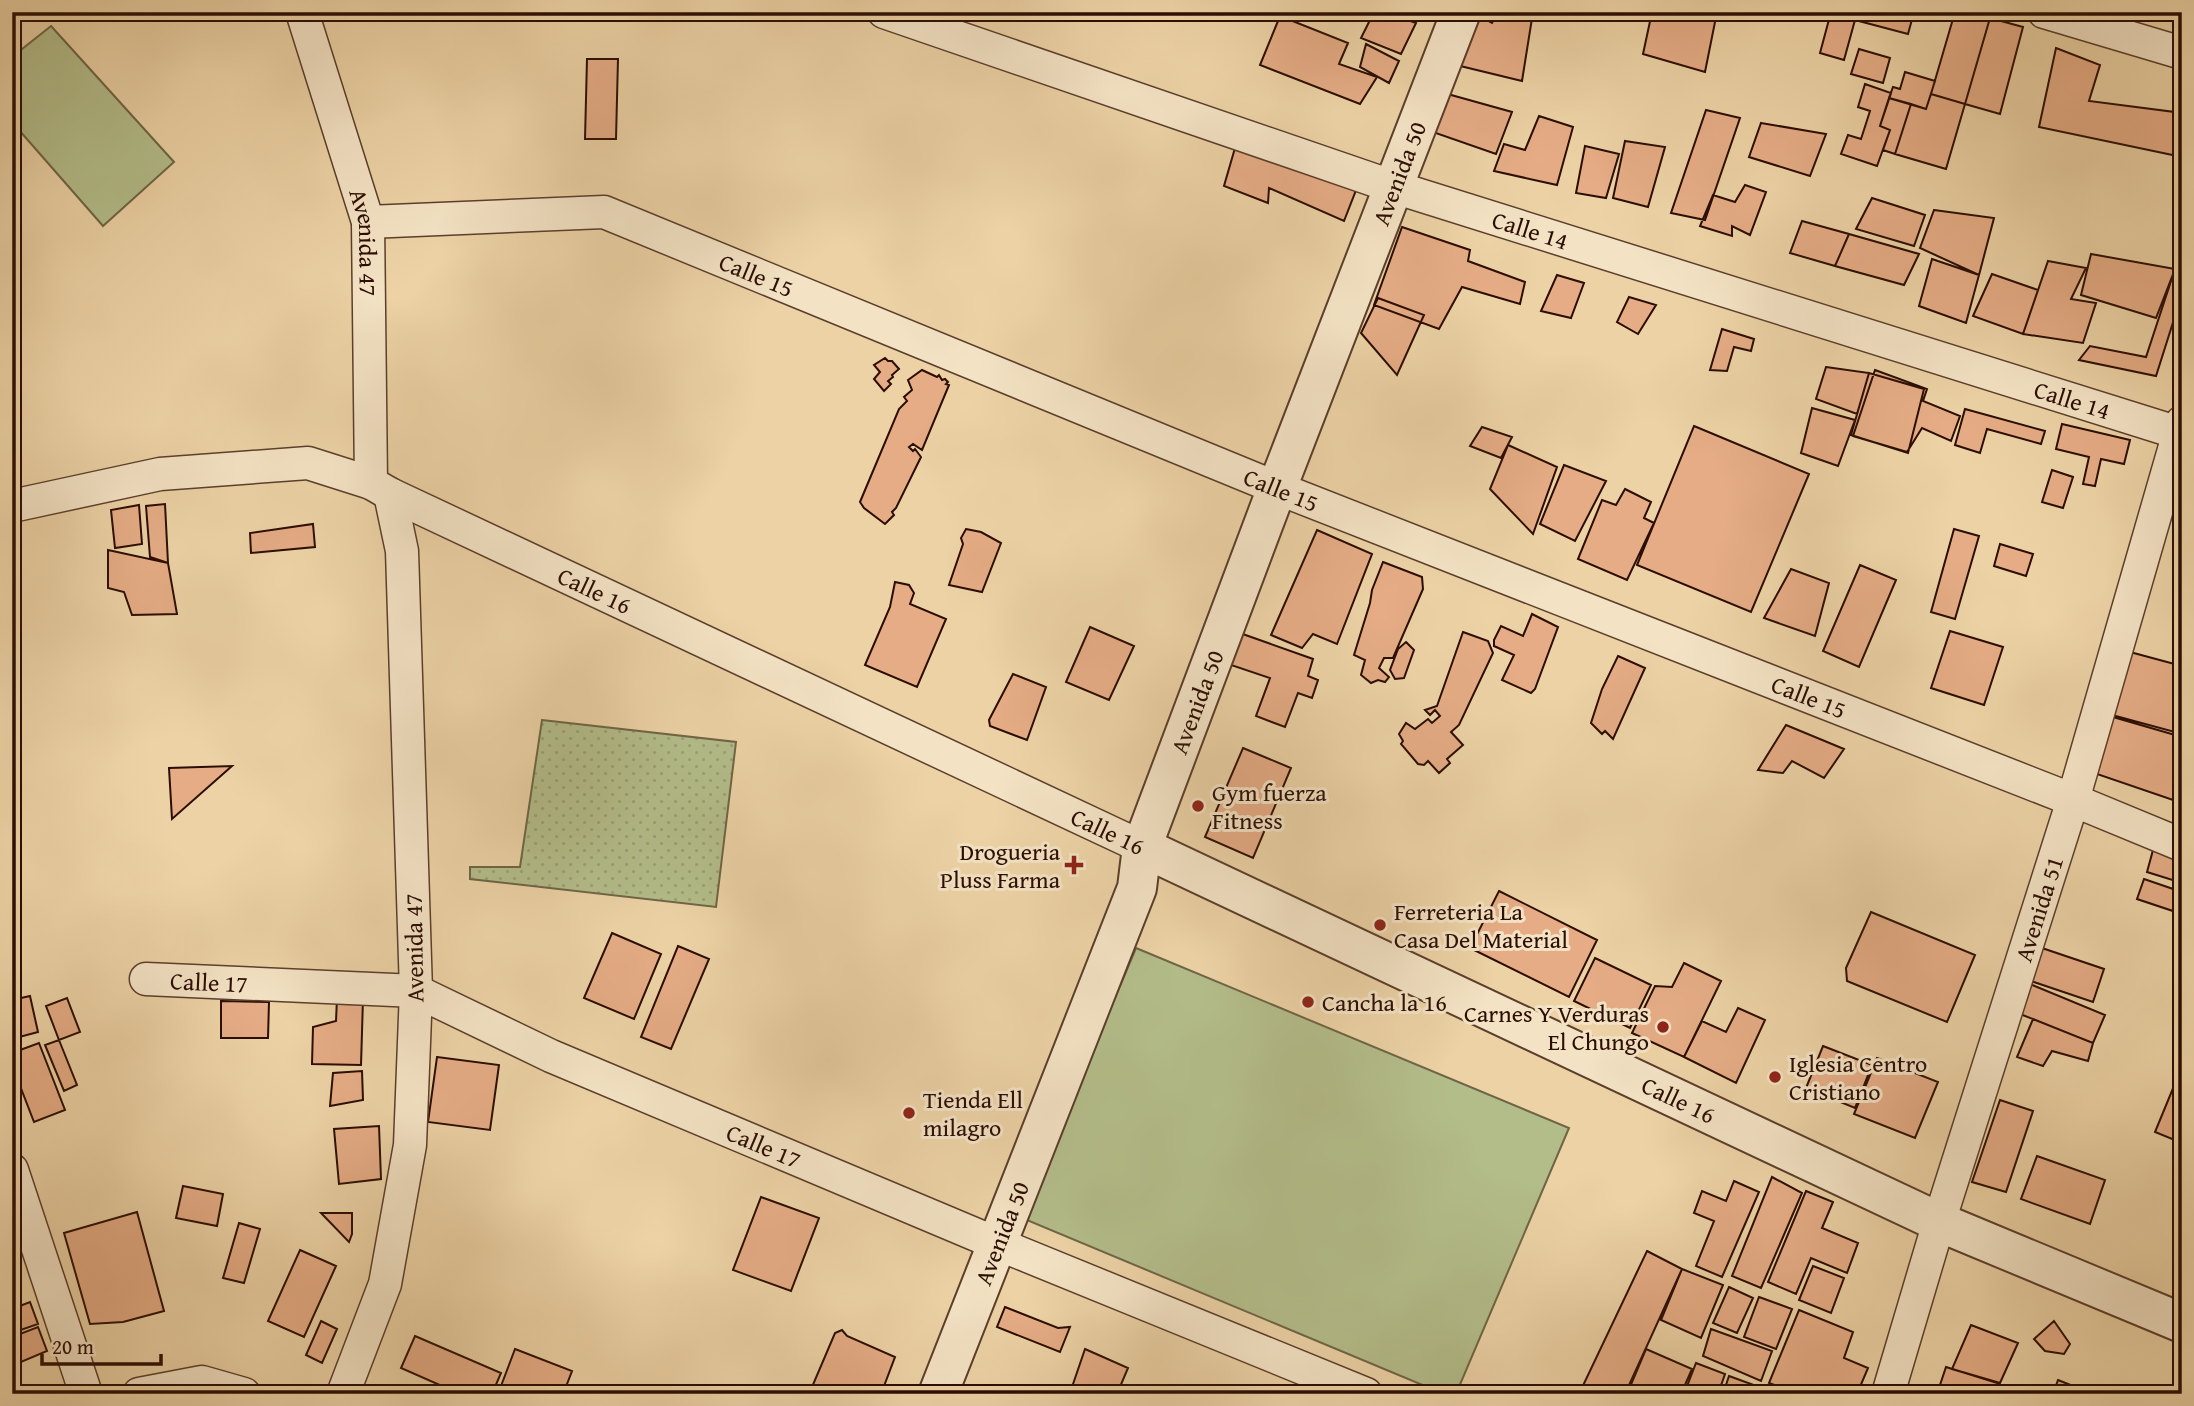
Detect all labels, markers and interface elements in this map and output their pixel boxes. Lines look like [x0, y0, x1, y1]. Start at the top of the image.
street label: Avenida 50 [1363, 116, 1435, 230]
street label: Avenida 47 [341, 184, 386, 296]
street label: Calle 14 [1488, 201, 1573, 258]
street label: Calle 15 [714, 244, 799, 305]
street label: Calle 14 [2030, 371, 2115, 428]
street label: Calle 15 [1239, 459, 1324, 520]
street label: Calle 16 [552, 558, 637, 622]
street label: Avenida 50 [1161, 645, 1232, 759]
street label: Calle 15 [1766, 666, 1851, 727]
place label: Gym fuerza Fitness [1212, 775, 1327, 838]
marker: Gym fuerza Fitness [1190, 798, 1206, 814]
street label: Calle 16 [1065, 799, 1151, 863]
place label: Drogueria Pluss Farma [940, 834, 1061, 897]
street label: Avenida 51 [2005, 852, 2072, 966]
marker: Drogueria Pluss Farma [1066, 857, 1082, 873]
street label: Avenida 47 [396, 893, 432, 1003]
place label: Ferreteria La Casa Del Material [1394, 894, 1568, 957]
marker: Ferreteria La Casa Del Material [1372, 917, 1388, 933]
street label: Calle 17 [169, 963, 248, 1001]
place label: Cancha la 16 [1322, 985, 1447, 1020]
marker: Cancha la 16 [1300, 994, 1316, 1010]
place label: Carnes Y Verduras El Chungo [1464, 996, 1649, 1059]
marker: Carnes Y Verduras El Chungo [1655, 1019, 1671, 1035]
place label: Iglesia Centro Cristiano [1789, 1046, 1927, 1109]
street label: Calle 16 [1636, 1067, 1721, 1132]
marker: Iglesia Centro Cristiano [1767, 1069, 1783, 1085]
place label: Tienda Ell milagro [923, 1082, 1023, 1145]
marker: Tienda Ell milagro [901, 1105, 917, 1121]
street label: Calle 17 [721, 1114, 806, 1177]
street label: Avenida 50 [965, 1176, 1038, 1290]
scale bar [42, 1322, 161, 1366]
text: 20 m [52, 1331, 94, 1362]

